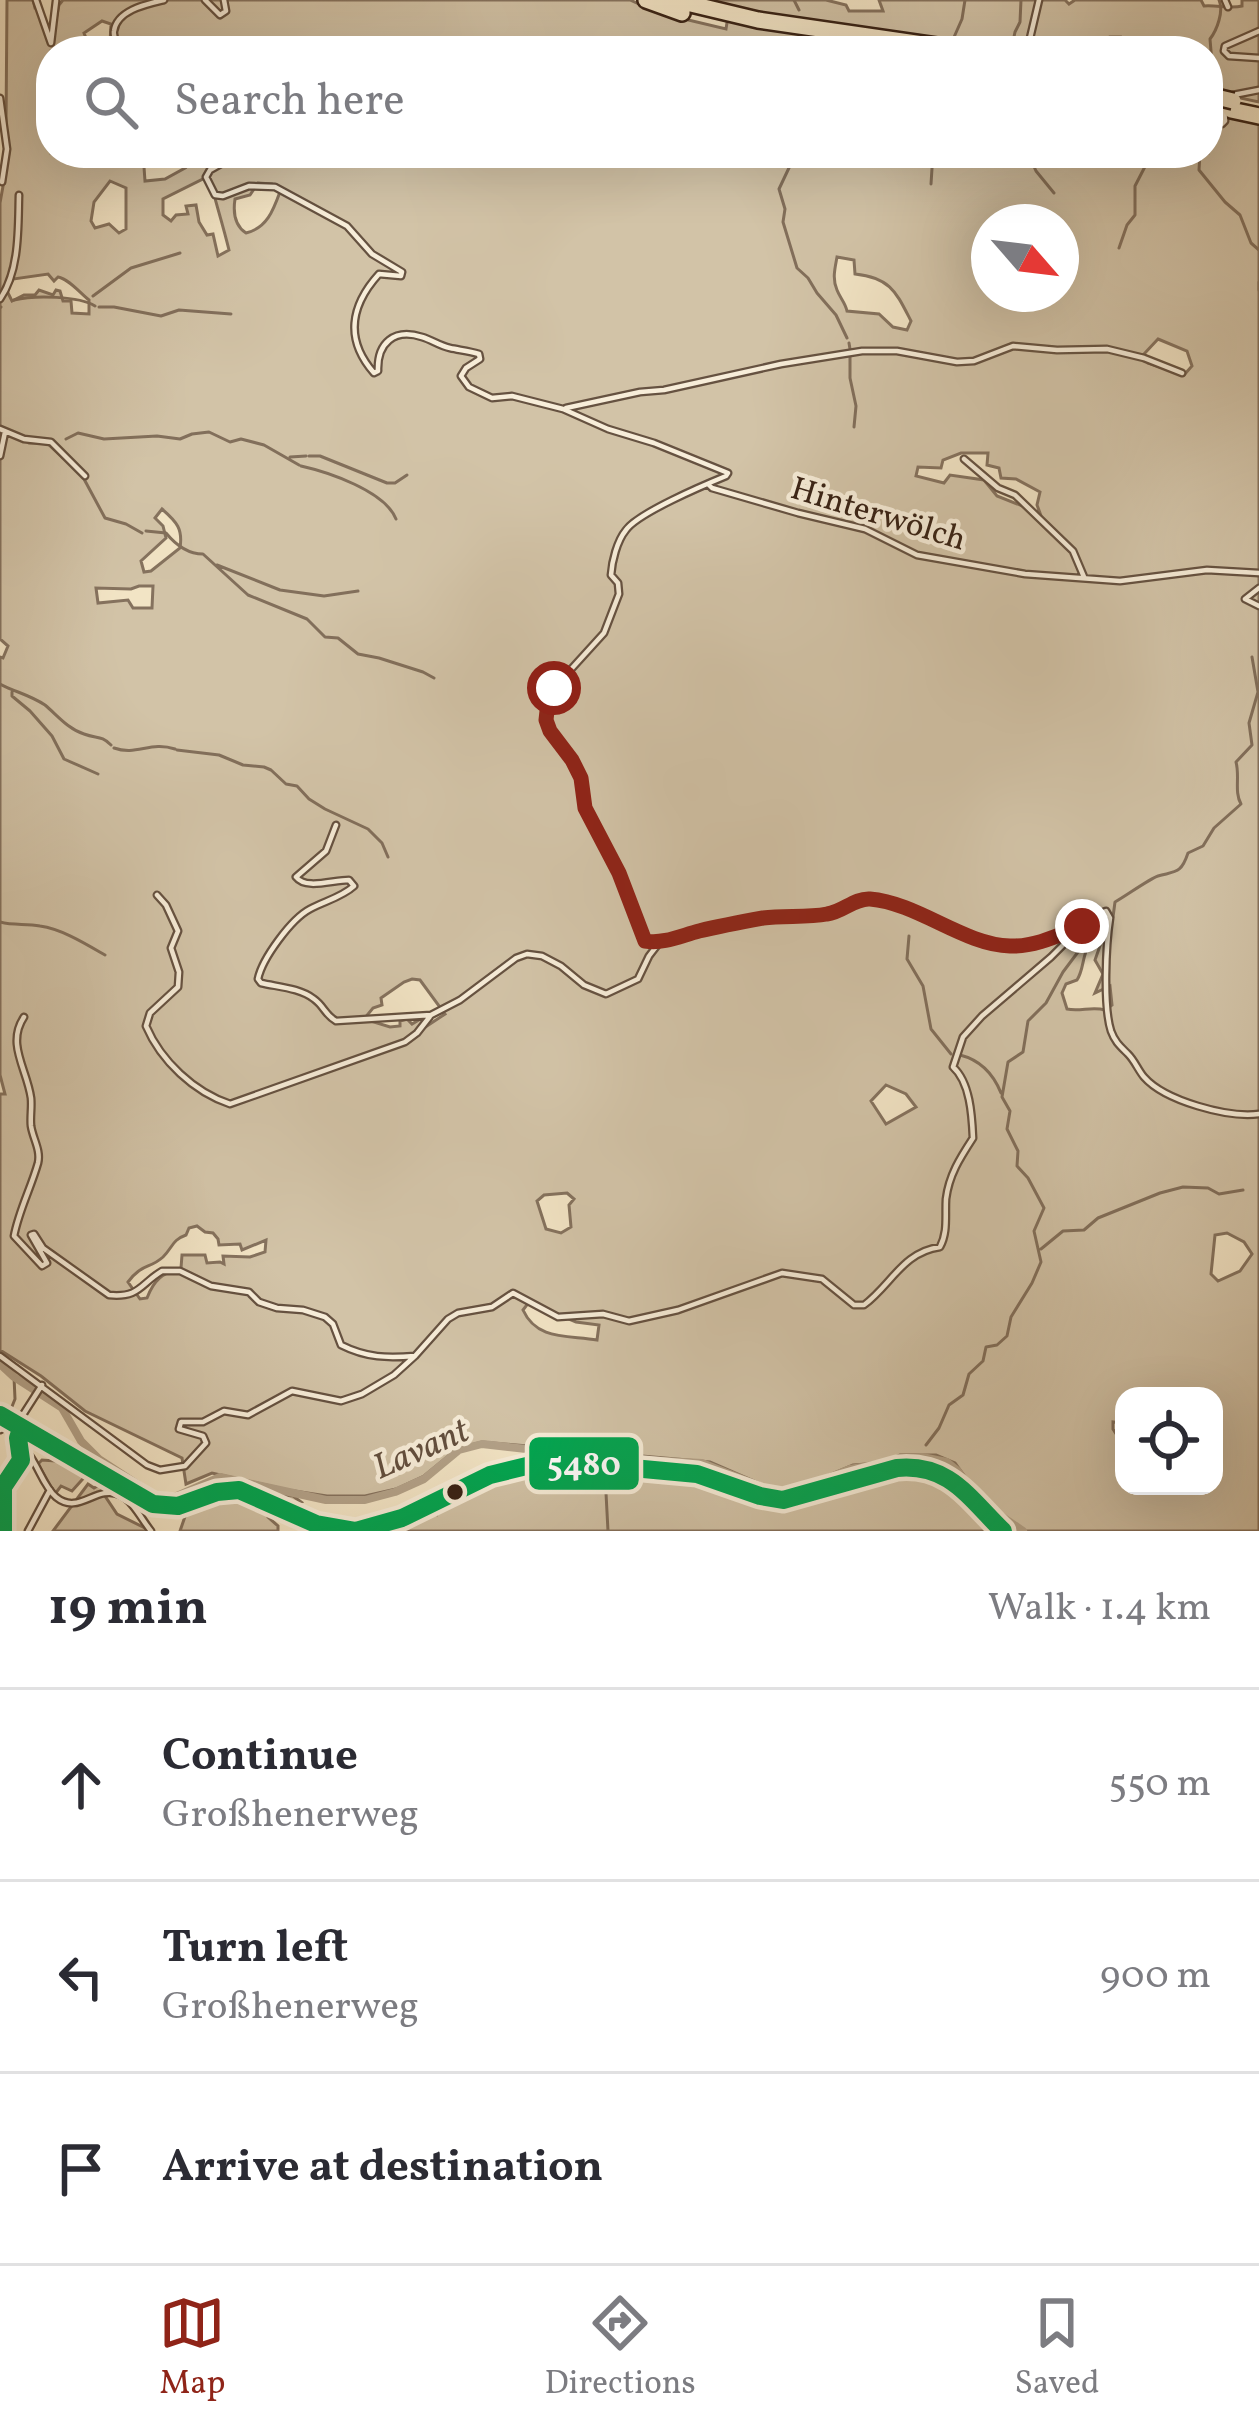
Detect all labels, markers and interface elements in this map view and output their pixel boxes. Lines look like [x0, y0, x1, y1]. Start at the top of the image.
search box [36, 36, 1223, 168]
icon: search [78, 69, 144, 135]
text: Search here [174, 71, 405, 134]
north arrow [971, 204, 1079, 312]
street label: Hinterwölch [785, 467, 971, 564]
route start [527, 661, 581, 715]
route end [1055, 899, 1109, 953]
map controls [1115, 1387, 1223, 1495]
button: locate [1115, 1387, 1223, 1495]
water label: Lavant [366, 1407, 479, 1494]
line badge: 5480 [527, 1435, 641, 1492]
text: 5480 [547, 1444, 621, 1490]
unlabelled marker [444, 1481, 466, 1503]
text: 19 min [48, 1574, 208, 1645]
text: Walk · 1.4 km [988, 1582, 1211, 1636]
text: Continue [162, 1726, 358, 1789]
icon: ahead [48, 1752, 114, 1818]
text: 550 m [1109, 1758, 1211, 1812]
text: Großhenerweg [162, 1789, 419, 1843]
text: Turn left [162, 1918, 348, 1981]
icon: left [48, 1944, 114, 2010]
text: 900 m [1100, 1950, 1211, 2004]
text: Großhenerweg [162, 1981, 419, 2035]
icon: arrive [48, 2136, 114, 2202]
text: Arrive at destination [162, 2137, 603, 2200]
tab: Map [159, 2290, 226, 2408]
tab: Directions [544, 2290, 696, 2408]
tab: Saved [1015, 2290, 1100, 2408]

